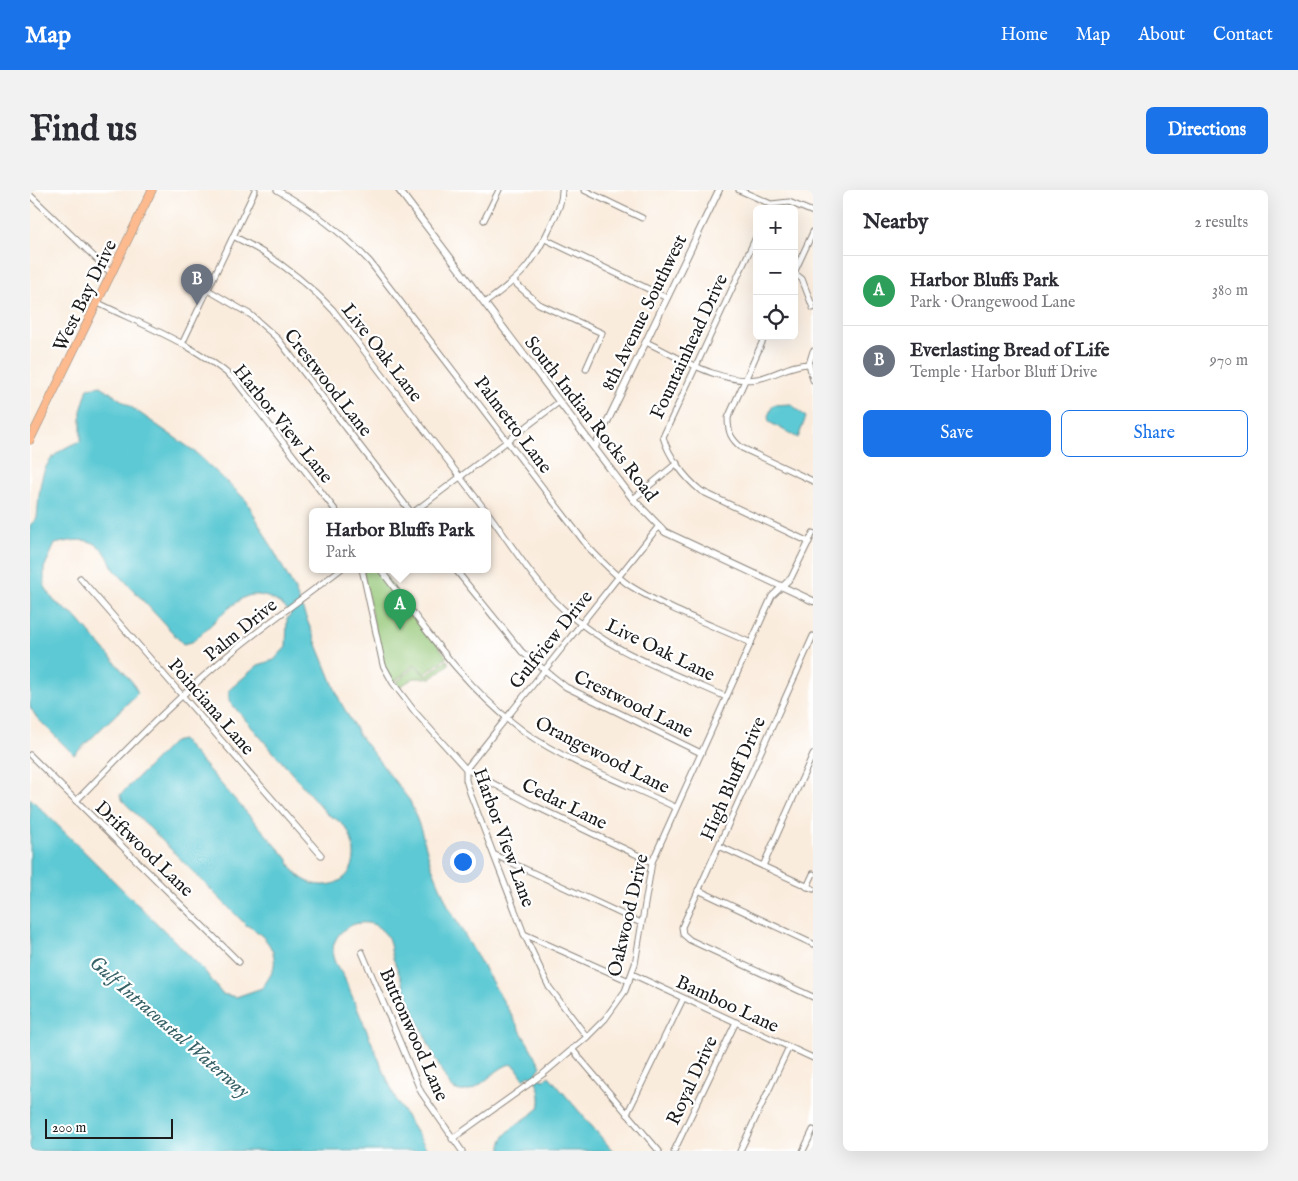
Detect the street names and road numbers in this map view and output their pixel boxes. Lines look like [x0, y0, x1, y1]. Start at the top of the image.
street label: 8th Avenue Southwest [597, 230, 693, 395]
street label: West Bay Drive [48, 236, 123, 356]
street label: Fountainhead Drive [646, 270, 734, 423]
street label: Live Oak Lane [335, 299, 428, 408]
street label: Crestwood Lane [278, 325, 377, 442]
street label: South Indian Rocks Road [518, 332, 663, 507]
street label: Harbor View Lane [227, 360, 338, 489]
street label: Palmetto Lane [468, 372, 557, 479]
street label: Gulfview Drive [504, 586, 599, 694]
street label: Palm Drive [200, 594, 283, 667]
street label: Live Oak Lane [602, 614, 719, 688]
street label: Poinciana Lane [162, 654, 259, 761]
street label: Crestwood Lane [569, 666, 697, 744]
street label: Orangewood Lane [531, 712, 674, 800]
street label: High Bluff Drive [696, 713, 772, 845]
street label: Harbor View Lane [467, 765, 540, 911]
street label: Cedar Lane [517, 774, 611, 836]
street label: Driftwood Lane [89, 796, 198, 903]
street label: Oakwood Drive [603, 851, 655, 979]
street label: Buttonwood Lane [373, 965, 453, 1105]
street label: Bamboo Lane [672, 971, 783, 1039]
street label: Royal Drive [662, 1032, 724, 1129]

